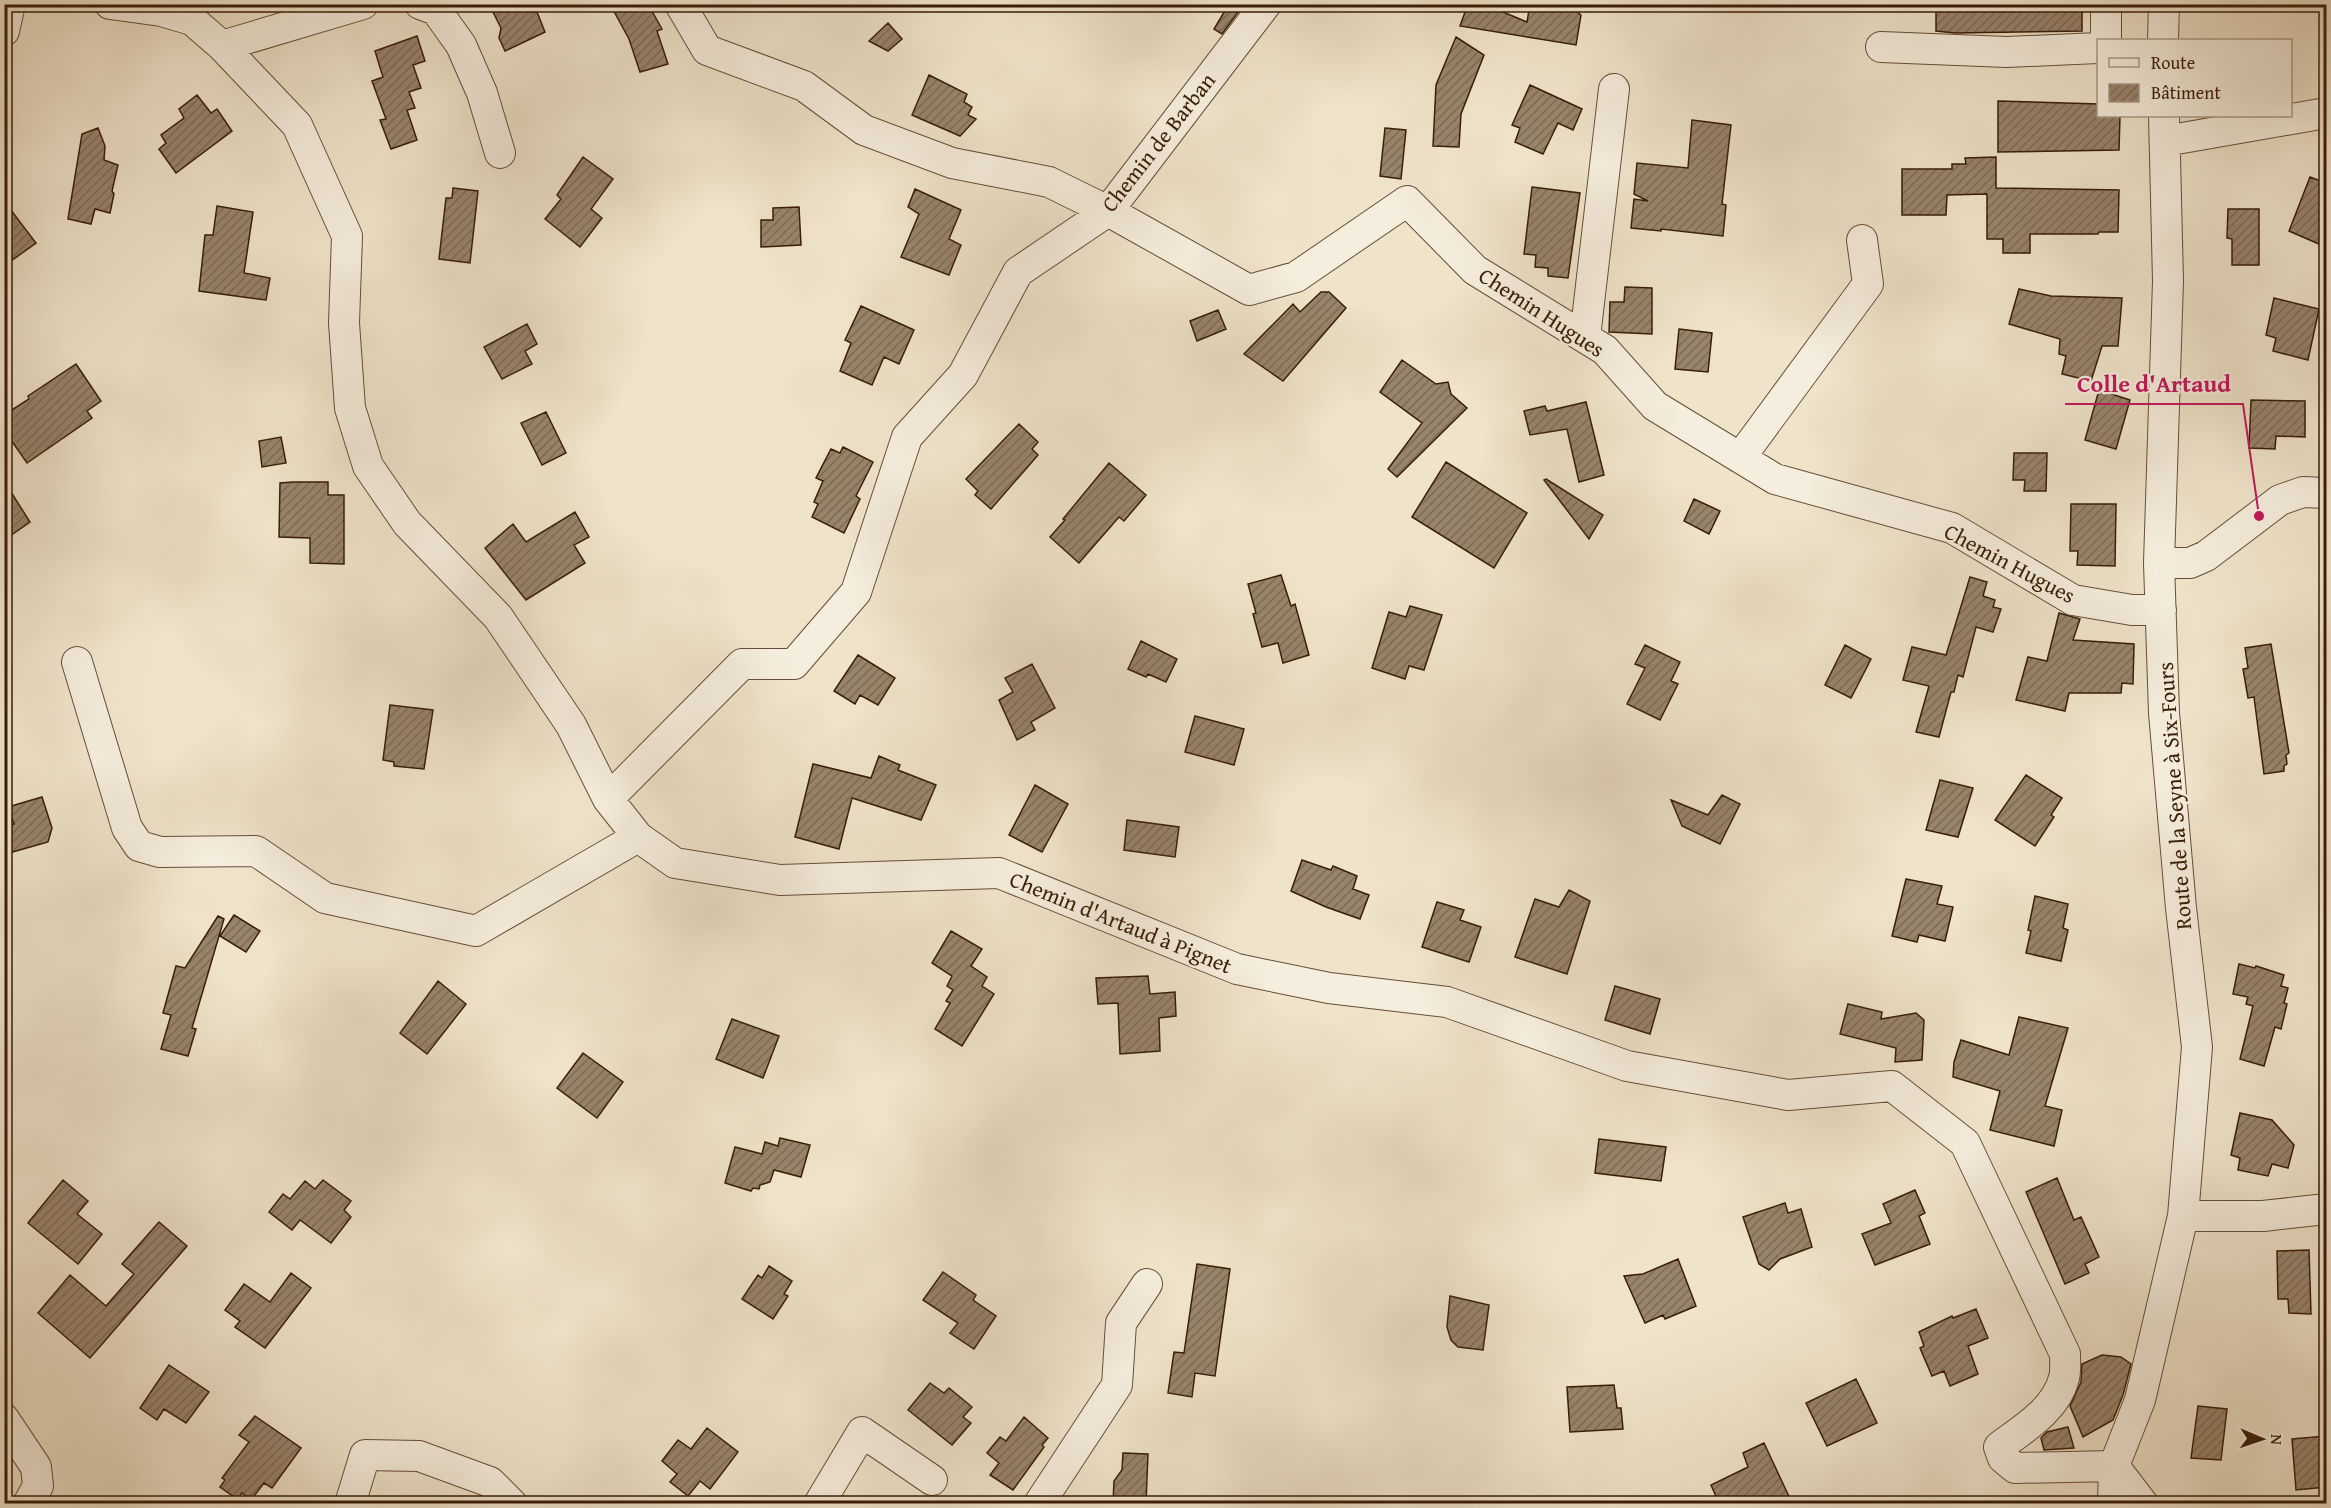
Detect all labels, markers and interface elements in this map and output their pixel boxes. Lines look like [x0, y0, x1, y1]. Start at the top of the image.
legend [2097, 39, 2292, 117]
text: Route [2151, 49, 2195, 76]
street label: Chemin de Barban [1093, 65, 1223, 218]
text: Bâtiment [2151, 79, 2221, 106]
street label: Chemin Hugues [1473, 259, 1611, 365]
callout: Colle d'Artaud [2065, 362, 2243, 404]
text: Colle d'Artaud [2077, 366, 2231, 401]
street label: Chemin Hugues [1939, 515, 2081, 611]
street label: Route de la Seyne à Six-Fours [2149, 661, 2199, 931]
street label: Chemin d'Artaud à Pignet [1005, 863, 1237, 981]
north arrow [2232, 1409, 2292, 1469]
text: N [2265, 1434, 2289, 1446]

